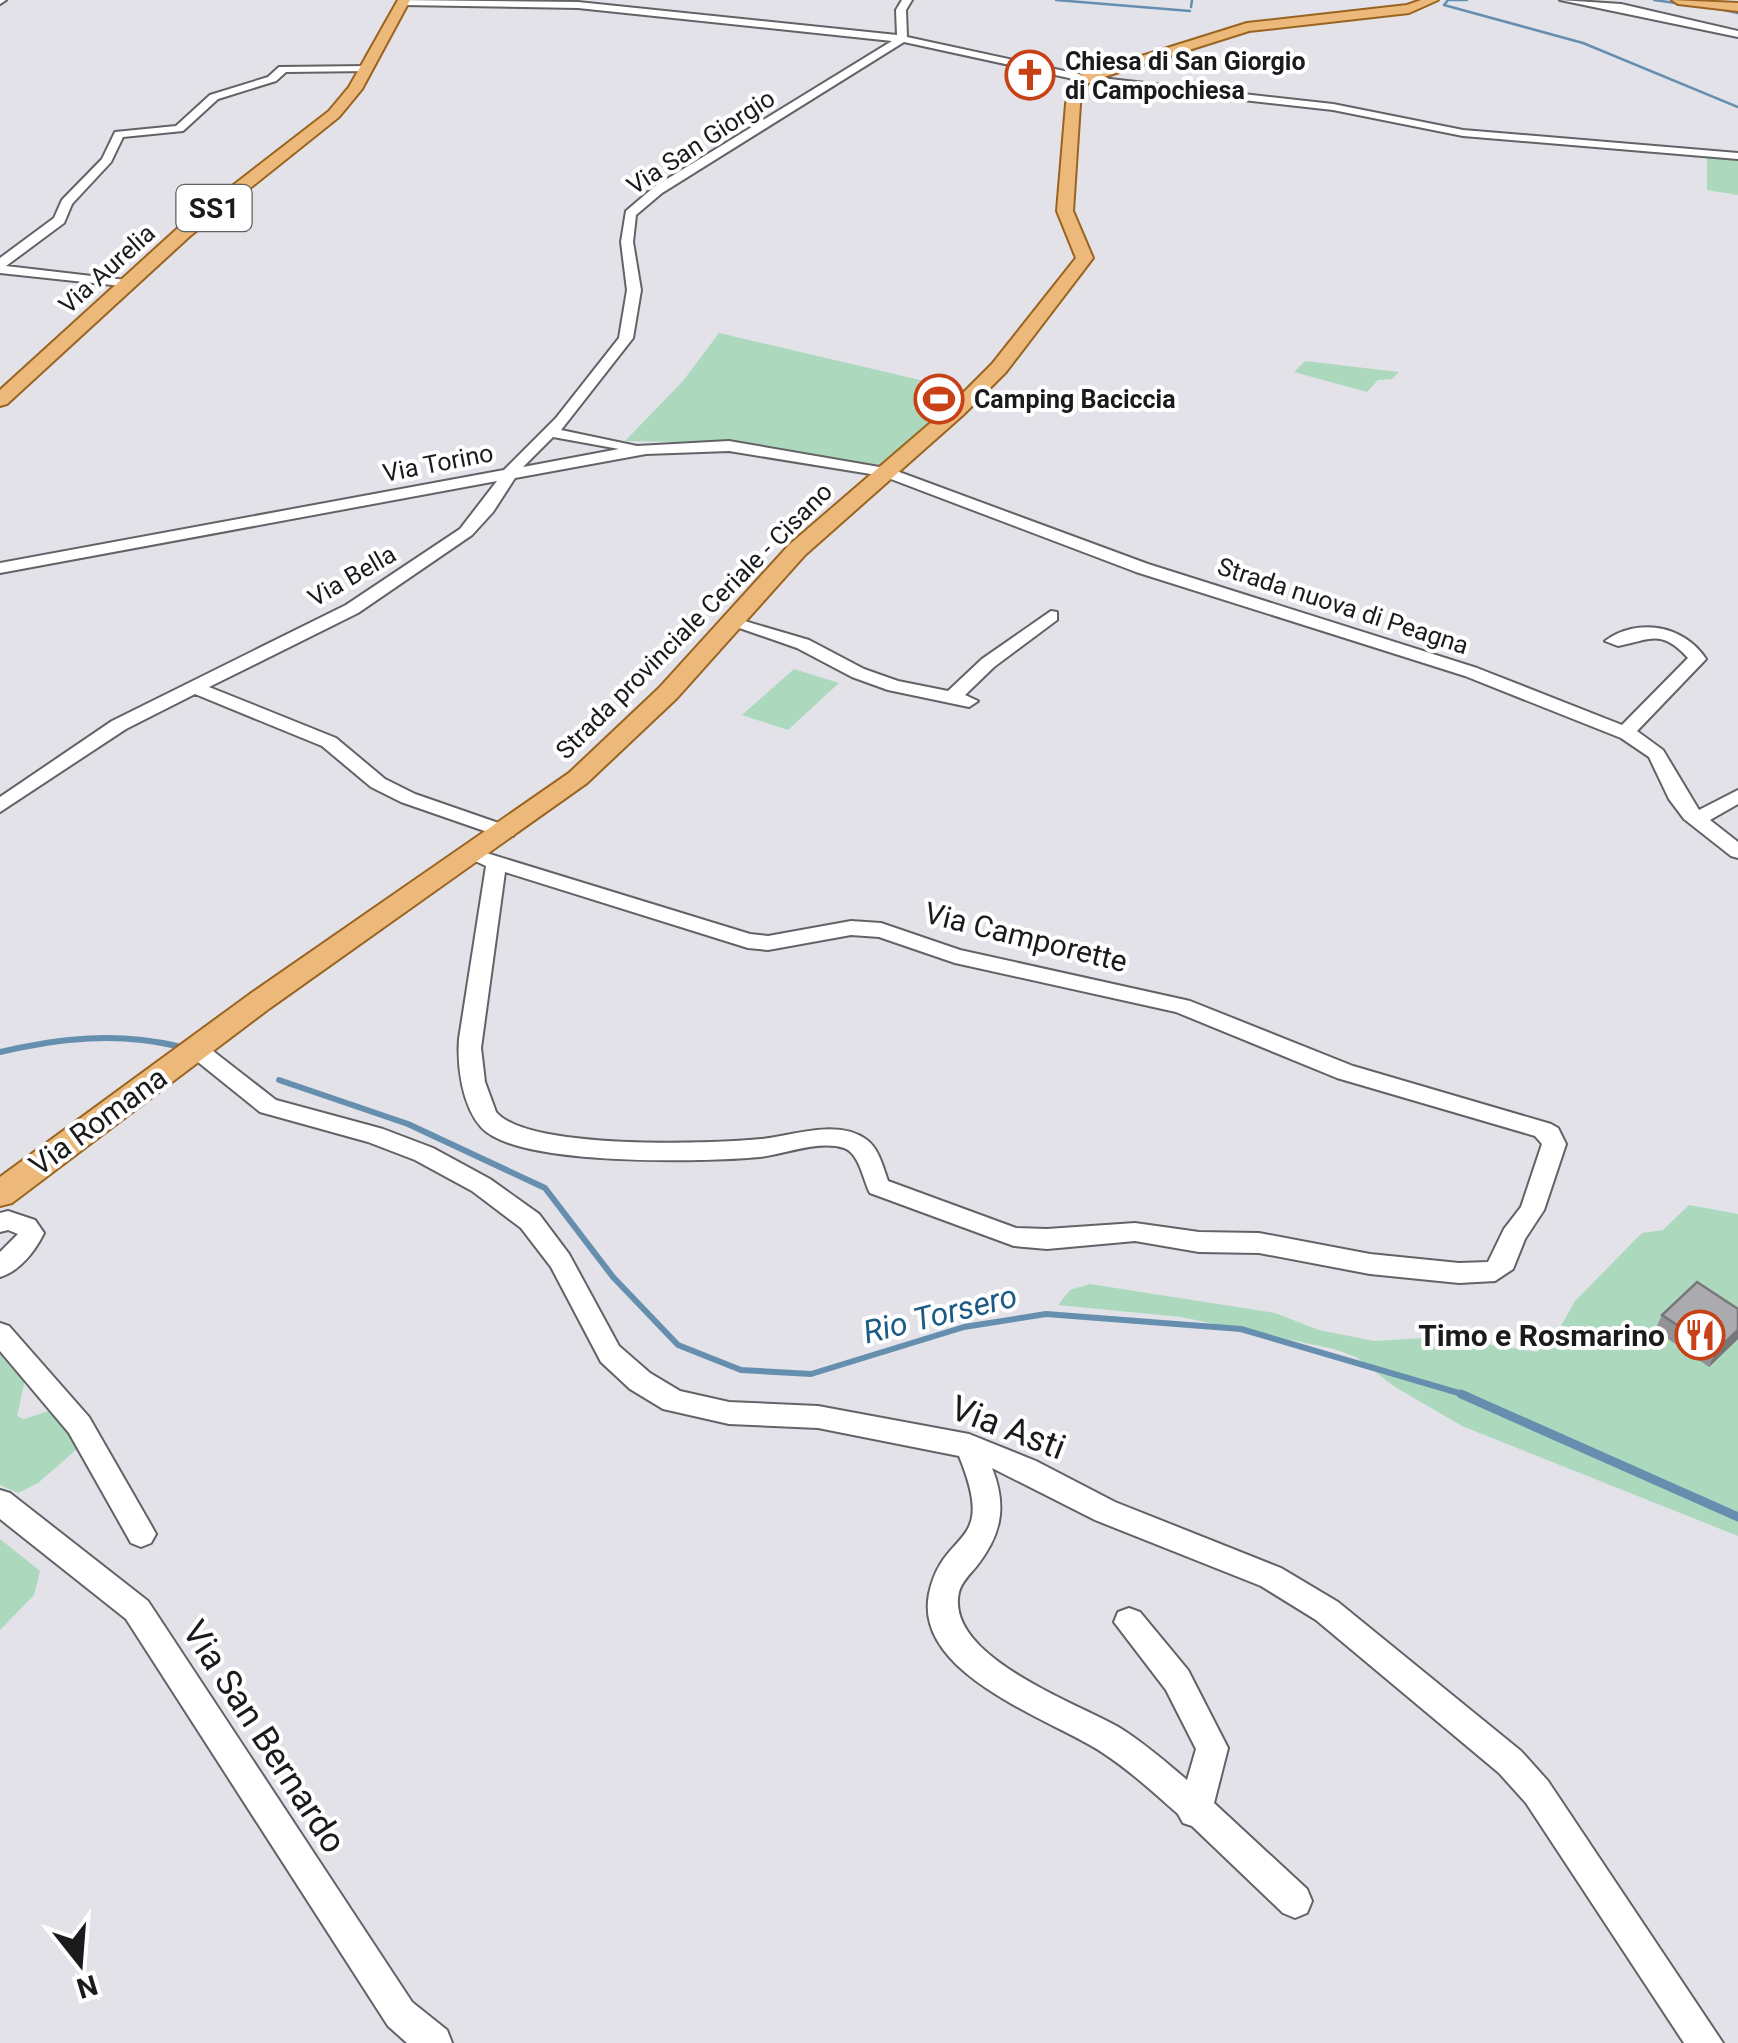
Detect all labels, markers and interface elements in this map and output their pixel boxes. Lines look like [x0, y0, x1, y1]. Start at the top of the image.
place label: Chiesa di San Giorgio di Campochiesa [1065, 47, 1306, 105]
church icon: Chiesa di San Giorgio di Campochiesa [1004, 49, 1056, 101]
street label: Via San Giorgio [622, 83, 780, 201]
road number: SS1 [176, 185, 252, 231]
street label: Via Aurelia [53, 218, 161, 320]
sports icon: Camping Baciccia [913, 373, 965, 425]
place label: Camping Baciccia [974, 385, 1176, 414]
street label: Via Torino [380, 438, 496, 488]
street label: Strada provinciale Ceriale - Cisano [550, 477, 838, 765]
street label: Via Bella [303, 539, 401, 613]
street label: Strada nuova di Peagna [1214, 552, 1472, 660]
street label: Via Camporette [921, 895, 1131, 979]
street label: Via Romana [22, 1059, 174, 1183]
water label: Rio Torsero [859, 1277, 1021, 1351]
restaurant icon: Timo e Rosmarino [1674, 1309, 1726, 1361]
place label: Timo e Rosmarino [1418, 1318, 1665, 1353]
street label: Via Asti [945, 1387, 1071, 1469]
street label: Via San Bernardo [174, 1613, 354, 1861]
north arrow [30, 1913, 130, 2013]
text: N [73, 1968, 101, 2005]

